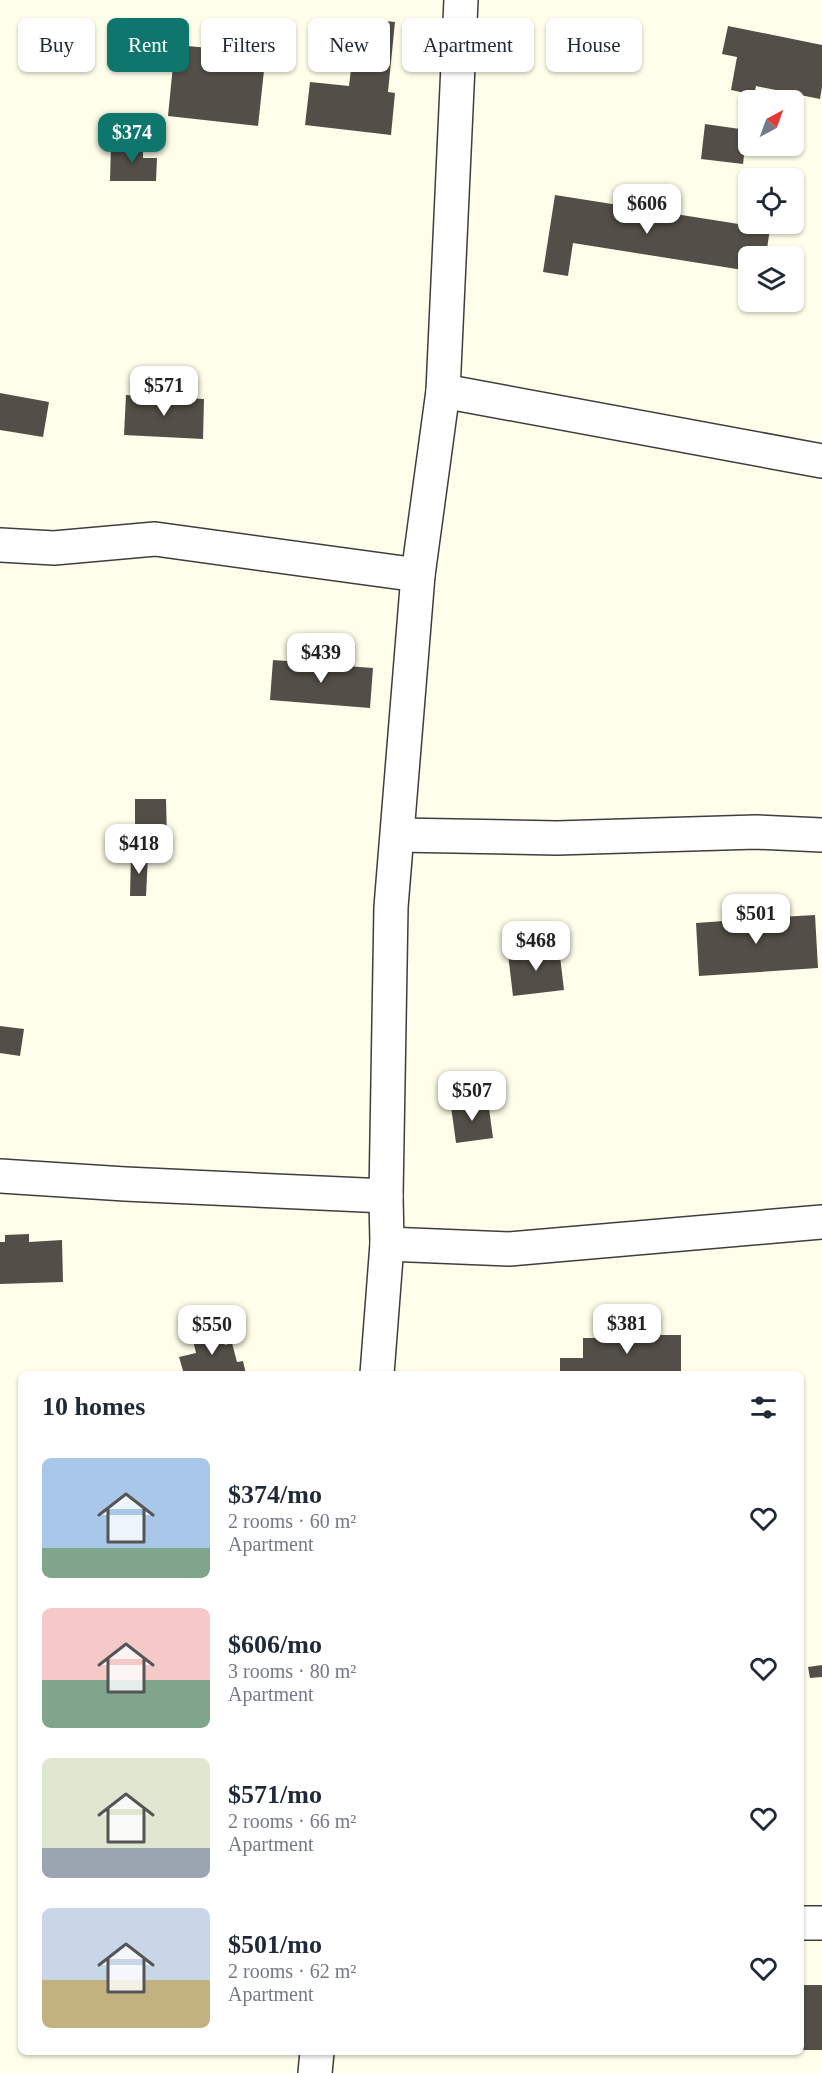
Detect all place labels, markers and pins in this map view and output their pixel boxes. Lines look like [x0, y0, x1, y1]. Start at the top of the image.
pin: $374 [96, 113, 168, 164]
pin: $606 [611, 184, 683, 235]
pin: $571 [128, 366, 200, 417]
pin: $439 [285, 633, 357, 684]
pin: $418 [103, 824, 175, 875]
pin: $501 [720, 894, 792, 945]
pin: $468 [500, 921, 572, 972]
pin: $507 [436, 1071, 508, 1122]
pin: $381 [591, 1304, 663, 1355]
pin: $550 [176, 1305, 248, 1356]

